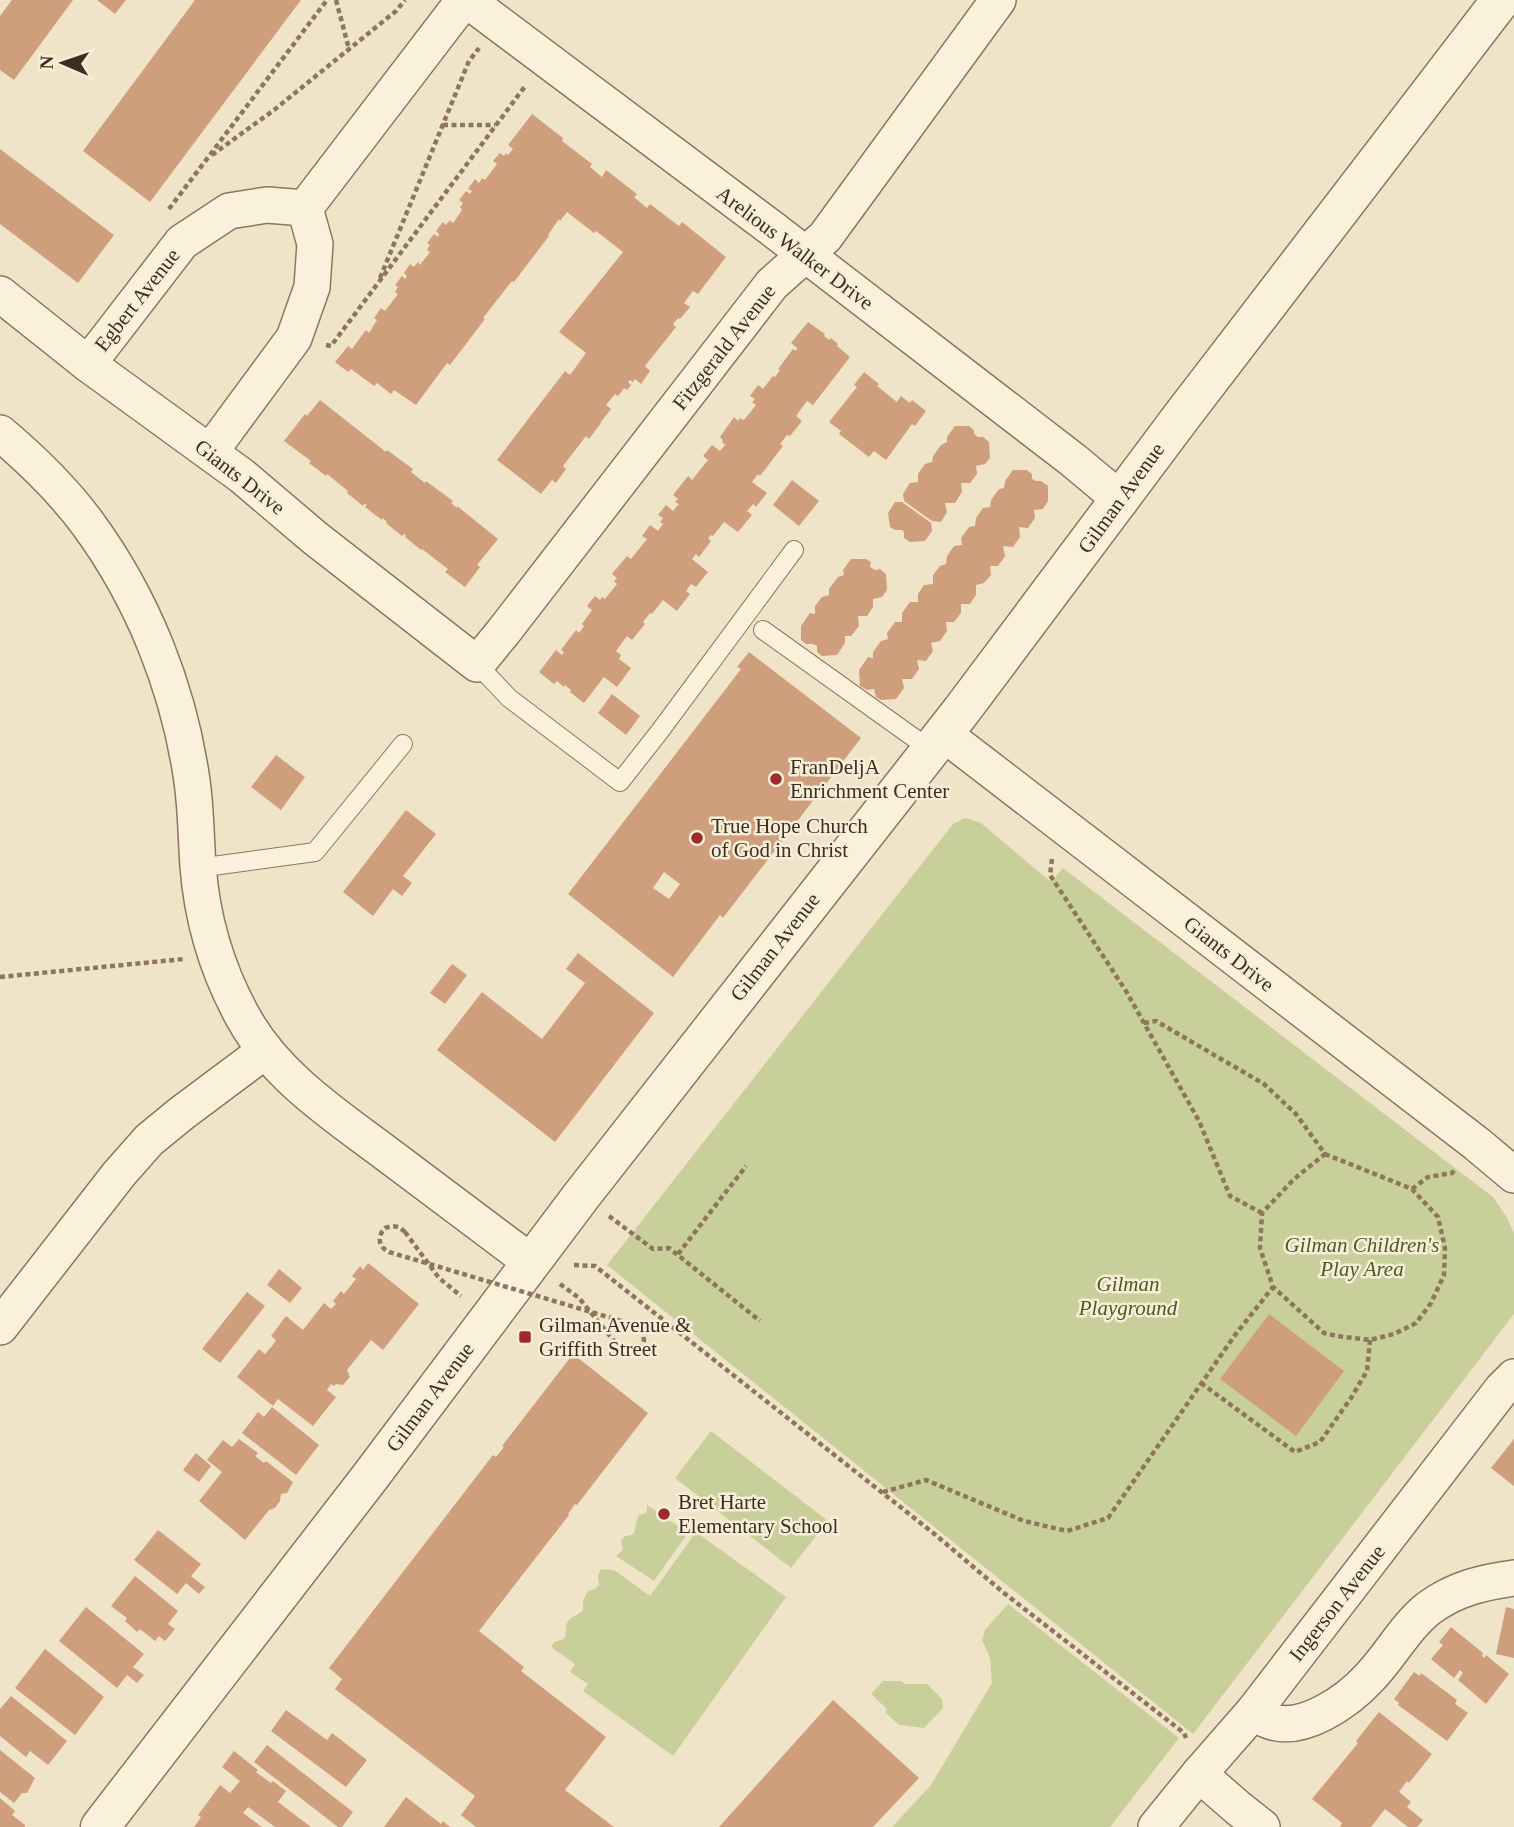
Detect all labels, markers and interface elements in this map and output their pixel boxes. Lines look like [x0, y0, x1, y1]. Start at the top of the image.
north arrow [28, 28, 98, 98]
text: N [36, 55, 57, 70]
street label: Arelious Walker Drive [712, 181, 878, 315]
street label: Egbert Avenue [89, 244, 185, 356]
street label: Fitzgerald Avenue [667, 279, 781, 415]
street label: Giants Drive [190, 434, 290, 520]
street label: Gilman Avenue [1073, 438, 1169, 558]
place label: FranDeljA Enrichment Center [790, 755, 949, 803]
marker: FranDeljA Enrichment Center [768, 771, 784, 787]
place label: True Hope Church of God in Christ [711, 814, 868, 862]
marker: True Hope Church of God in Christ [689, 830, 705, 846]
street label: Gilman Avenue [725, 888, 825, 1006]
street label: Giants Drive [1179, 911, 1279, 997]
park label: Gilman Children's Play Area [1285, 1233, 1439, 1281]
park label: Gilman Playground [1078, 1272, 1178, 1320]
place label: Gilman Avenue & Griffith Street [539, 1313, 691, 1361]
marker: Gilman Avenue & Griffith Street [517, 1329, 533, 1345]
street label: Gilman Avenue [381, 1338, 479, 1456]
place label: Bret Harte Elementary School [678, 1490, 839, 1538]
marker: Bret Harte Elementary School [656, 1506, 672, 1522]
street label: Ingerson Avenue [1284, 1540, 1390, 1666]

